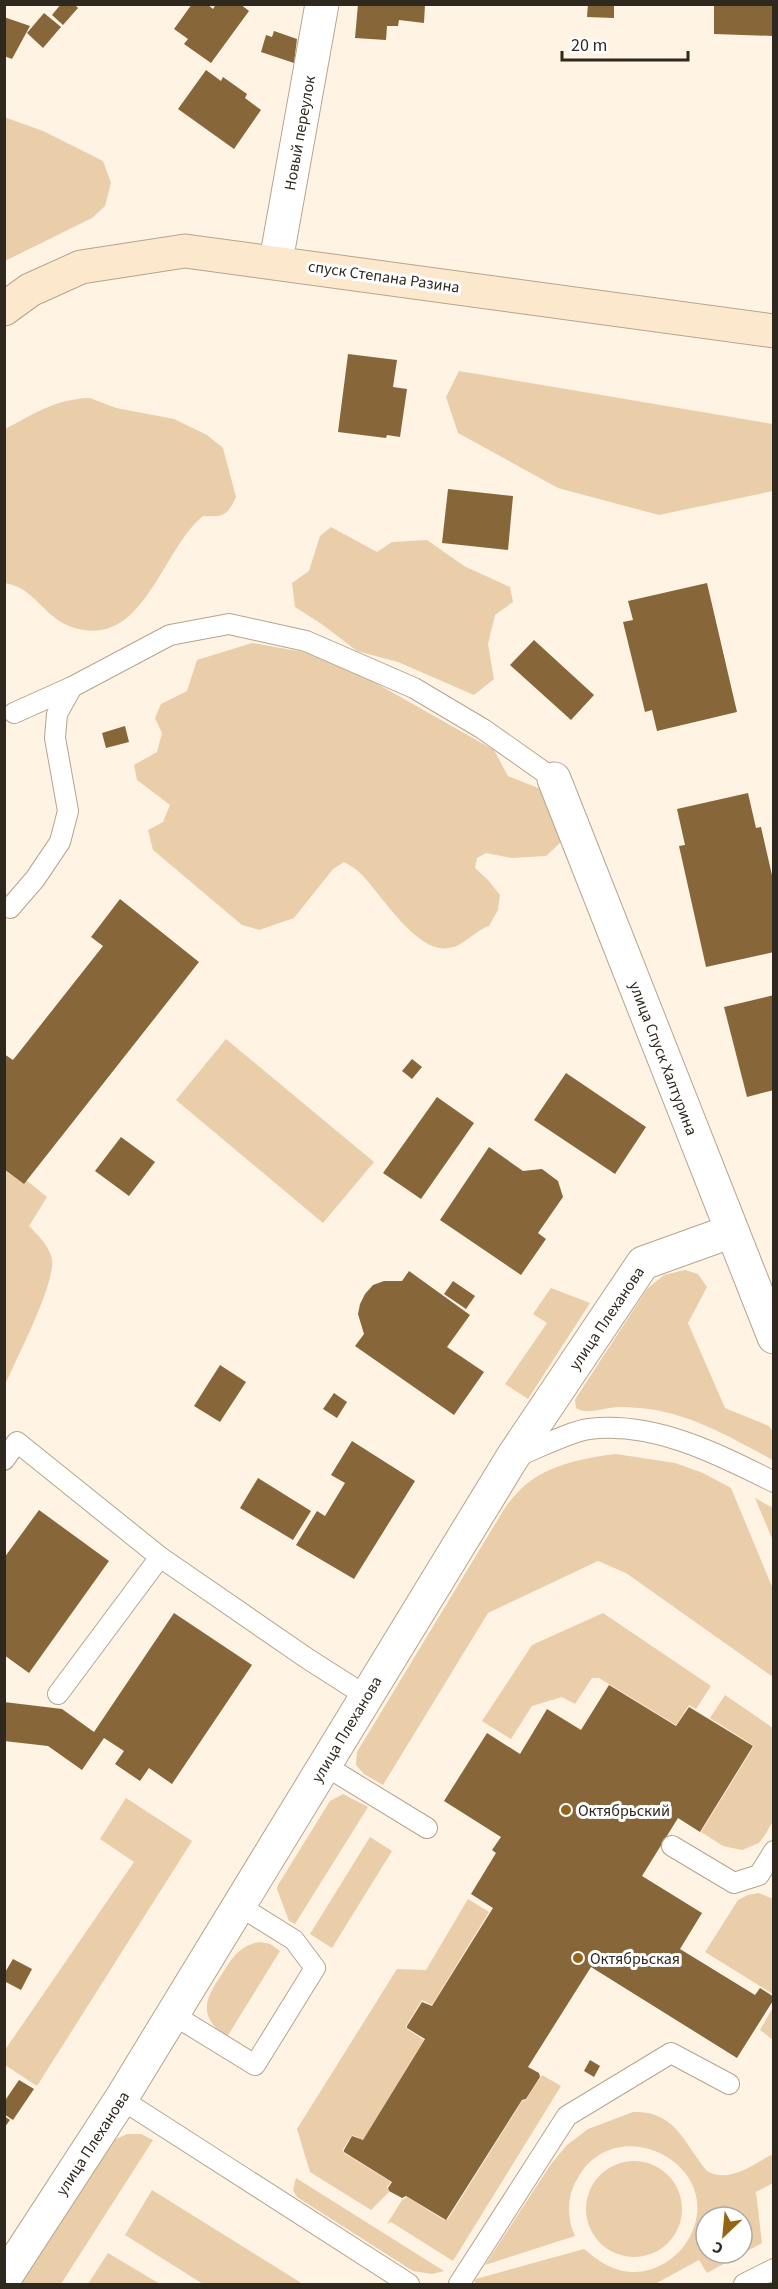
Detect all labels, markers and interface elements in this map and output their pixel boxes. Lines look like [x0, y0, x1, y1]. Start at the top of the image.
scale bar [562, 24, 688, 62]
text: 20 m [571, 33, 607, 58]
street label: Новый переулок [279, 74, 321, 192]
street label: спуск Степана Разина [307, 255, 461, 299]
street label: улица Спуск Халтурина [624, 978, 703, 1139]
street label: улица Плеханова [564, 1262, 650, 1375]
street label: улица Плеханова [306, 1672, 387, 1787]
place label: Октябрьский [578, 1800, 670, 1822]
marker: Октябрьский [559, 1803, 573, 1817]
place label: Октябрьская [590, 1948, 680, 1970]
marker: Октябрьская [571, 1951, 585, 1965]
street label: улица Плеханова [51, 2087, 135, 2200]
north arrow [694, 2205, 754, 2265]
text: С [709, 2236, 727, 2260]

